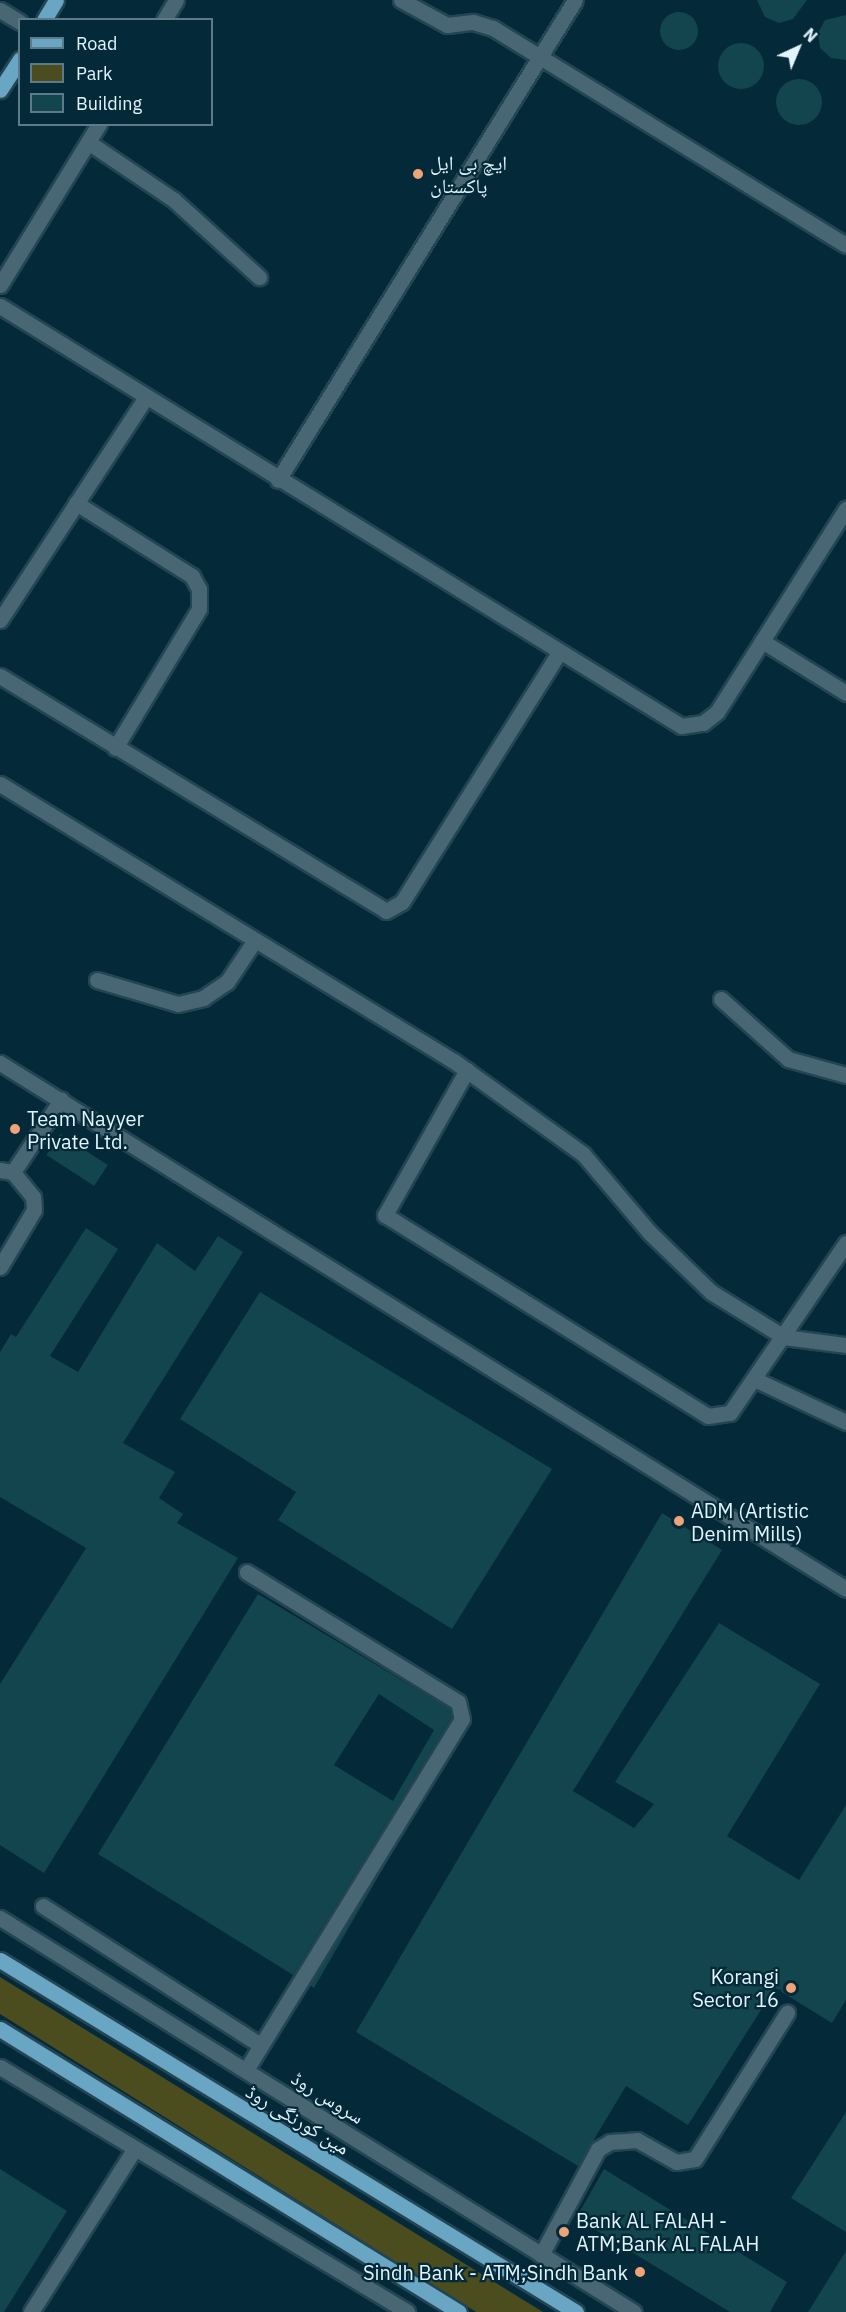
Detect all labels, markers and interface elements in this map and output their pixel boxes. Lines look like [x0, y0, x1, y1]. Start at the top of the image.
legend [18, 18, 213, 126]
north arrow [768, 18, 828, 78]
text: N [799, 24, 822, 46]
text: Road [76, 32, 117, 55]
text: Park [76, 62, 112, 85]
text: Building [76, 92, 142, 115]
place label: ایچ بی ایل پاکستان [430, 150, 507, 197]
marker: ایچ بی ایل پاکستان [411, 167, 425, 181]
place label: Team Nayyer Private Ltd. [27, 1106, 144, 1153]
marker: Team Nayyer Private Ltd. [8, 1122, 22, 1136]
place label: ADM (Artistic Denim Mills) [691, 1498, 809, 1545]
marker: ADM (Artistic Denim Mills) [672, 1514, 686, 1528]
place label: Korangi Sector 16 [692, 1964, 779, 2011]
marker: Korangi Sector 16 [784, 1981, 798, 1995]
street label: سروس روڈ [287, 2065, 369, 2129]
street label: مین کورنگی روڈ [242, 2079, 354, 2159]
place label: Bank AL FALAH - ATM;Bank AL FALAH [576, 2208, 759, 2255]
marker: Bank AL FALAH - ATM;Bank AL FALAH [557, 2225, 571, 2239]
place label: Sindh Bank - ATM;Sindh Bank [363, 2260, 628, 2284]
marker: Sindh Bank - ATM;Sindh Bank [633, 2265, 647, 2279]

